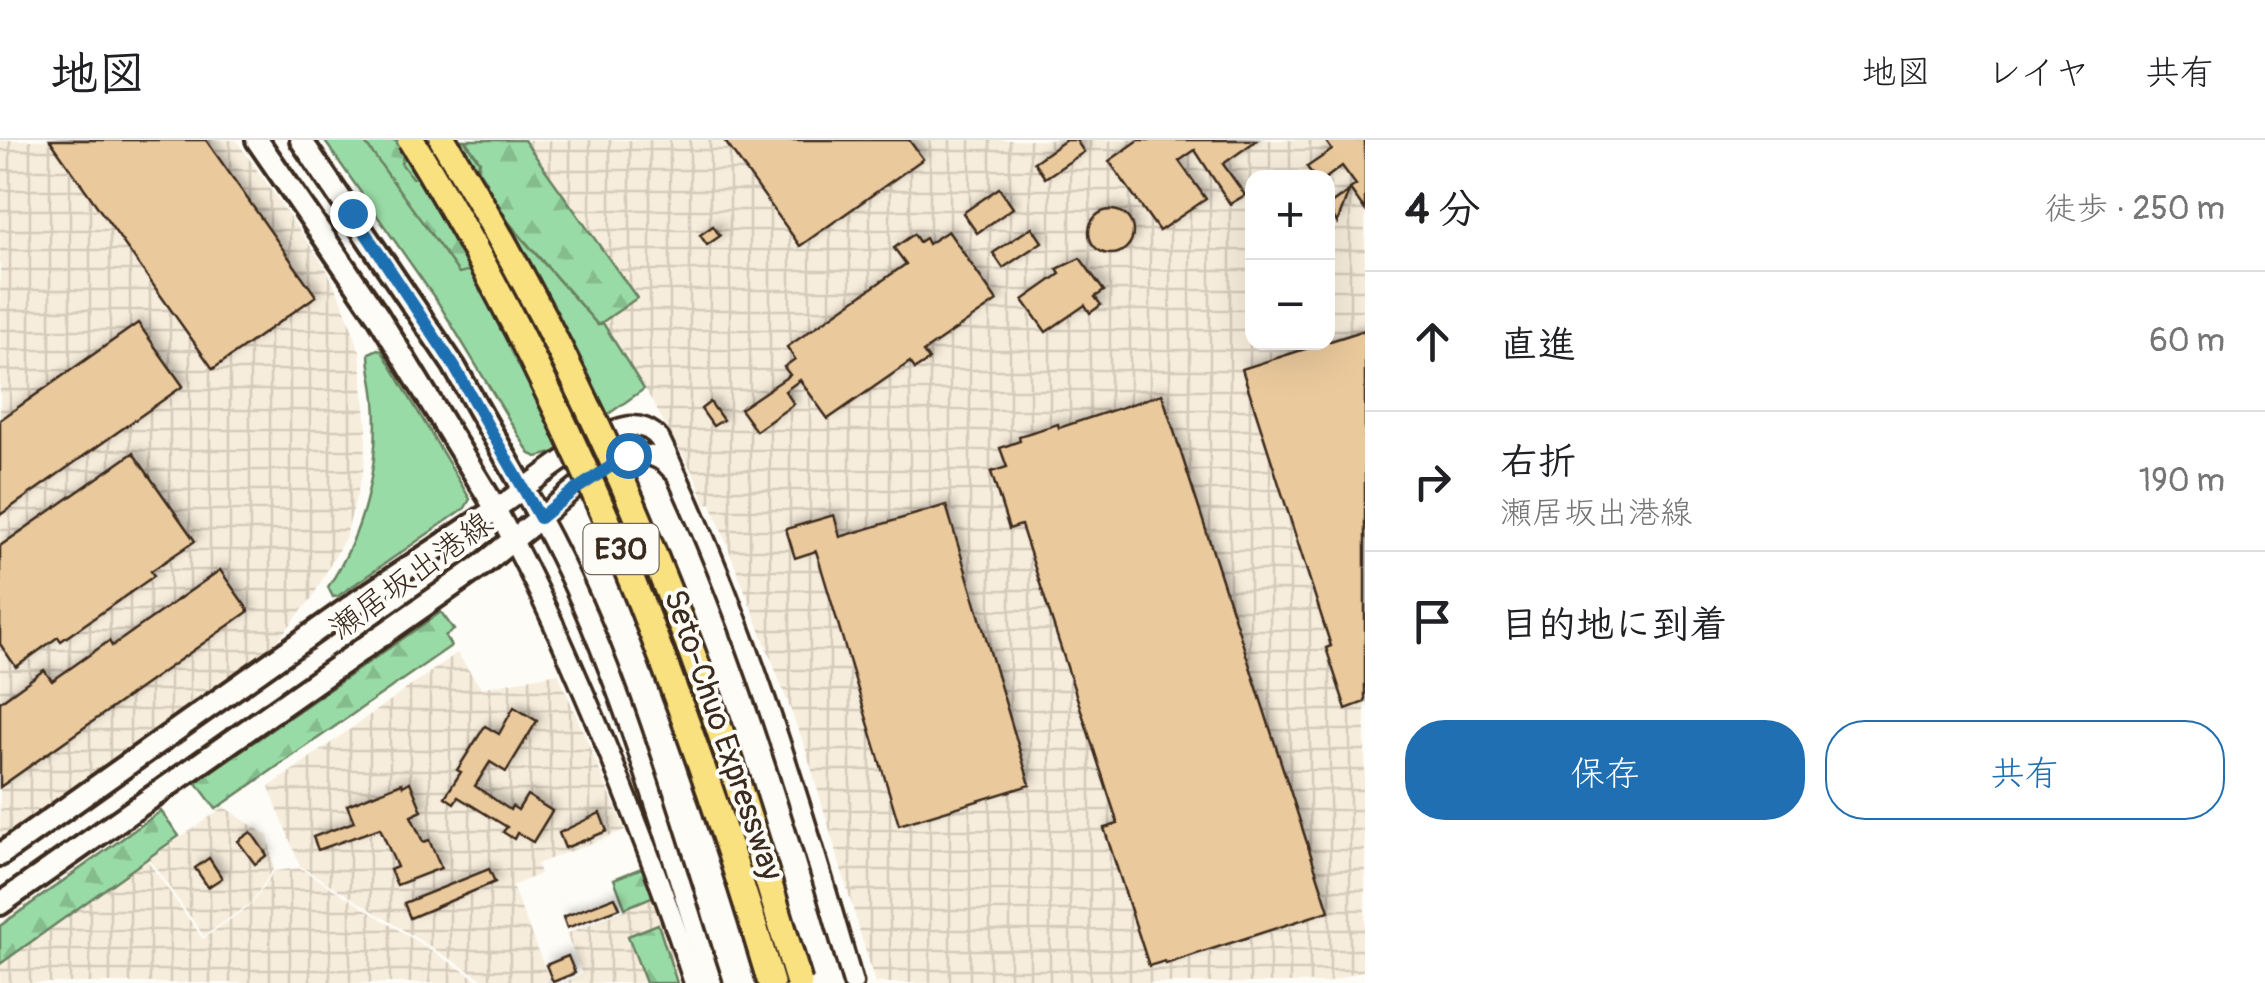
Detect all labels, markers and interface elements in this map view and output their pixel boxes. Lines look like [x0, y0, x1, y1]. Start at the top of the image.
text: 地図 [50, 45, 146, 105]
text: 地図 [1861, 51, 1931, 95]
text: レイヤ [1986, 51, 2090, 95]
text: 共有 [2145, 51, 2215, 95]
map controls [1245, 170, 1335, 350]
button: + [1245, 170, 1335, 260]
text: 4 分 [1405, 184, 1480, 236]
text: 徒歩 · 250 m [2044, 189, 2225, 229]
route end [330, 191, 376, 237]
button: − [1245, 260, 1335, 350]
icon: ahead [1405, 314, 1460, 369]
text: 直進 [1500, 321, 1576, 369]
text: 60 m [2149, 321, 2225, 361]
route start [606, 433, 652, 479]
text: 右折 [1500, 438, 1576, 486]
icon: right [1405, 454, 1460, 509]
text: 190 m [2139, 461, 2225, 501]
text: 瀬居坂出港線 [1500, 493, 1692, 533]
street label: 瀬居坂出港線 [322, 503, 500, 649]
road number: E30 [584, 524, 658, 574]
street label: Seto-Chuo Expressway [655, 584, 792, 886]
icon: arrive [1405, 594, 1460, 649]
text: 目的地に到着 [1500, 601, 1728, 649]
button: 保存 [1405, 720, 1805, 820]
button: 共有 [1825, 720, 2225, 820]

